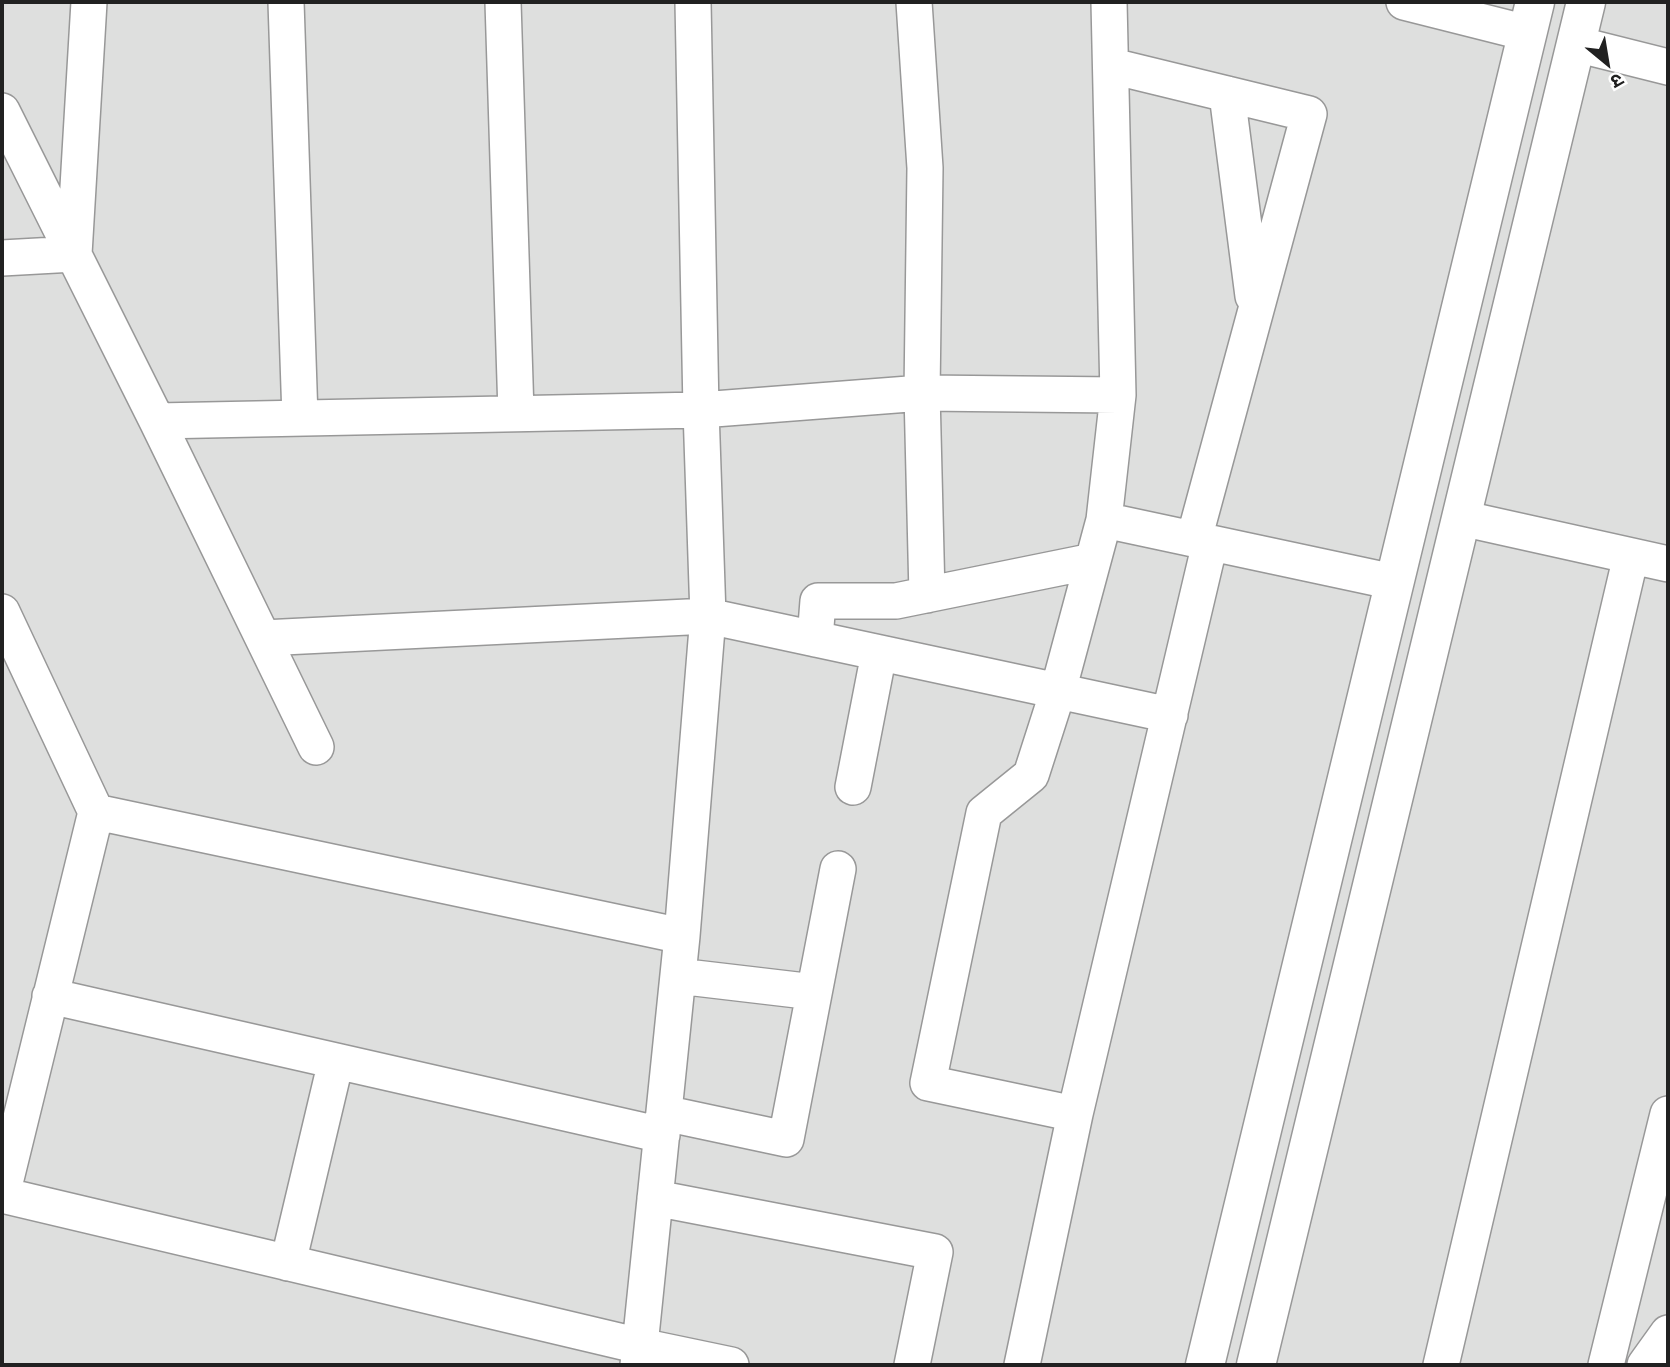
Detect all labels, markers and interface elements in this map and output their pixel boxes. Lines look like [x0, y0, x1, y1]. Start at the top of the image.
north arrow [1572, 28, 1642, 98]
text: उ [1607, 68, 1628, 94]

